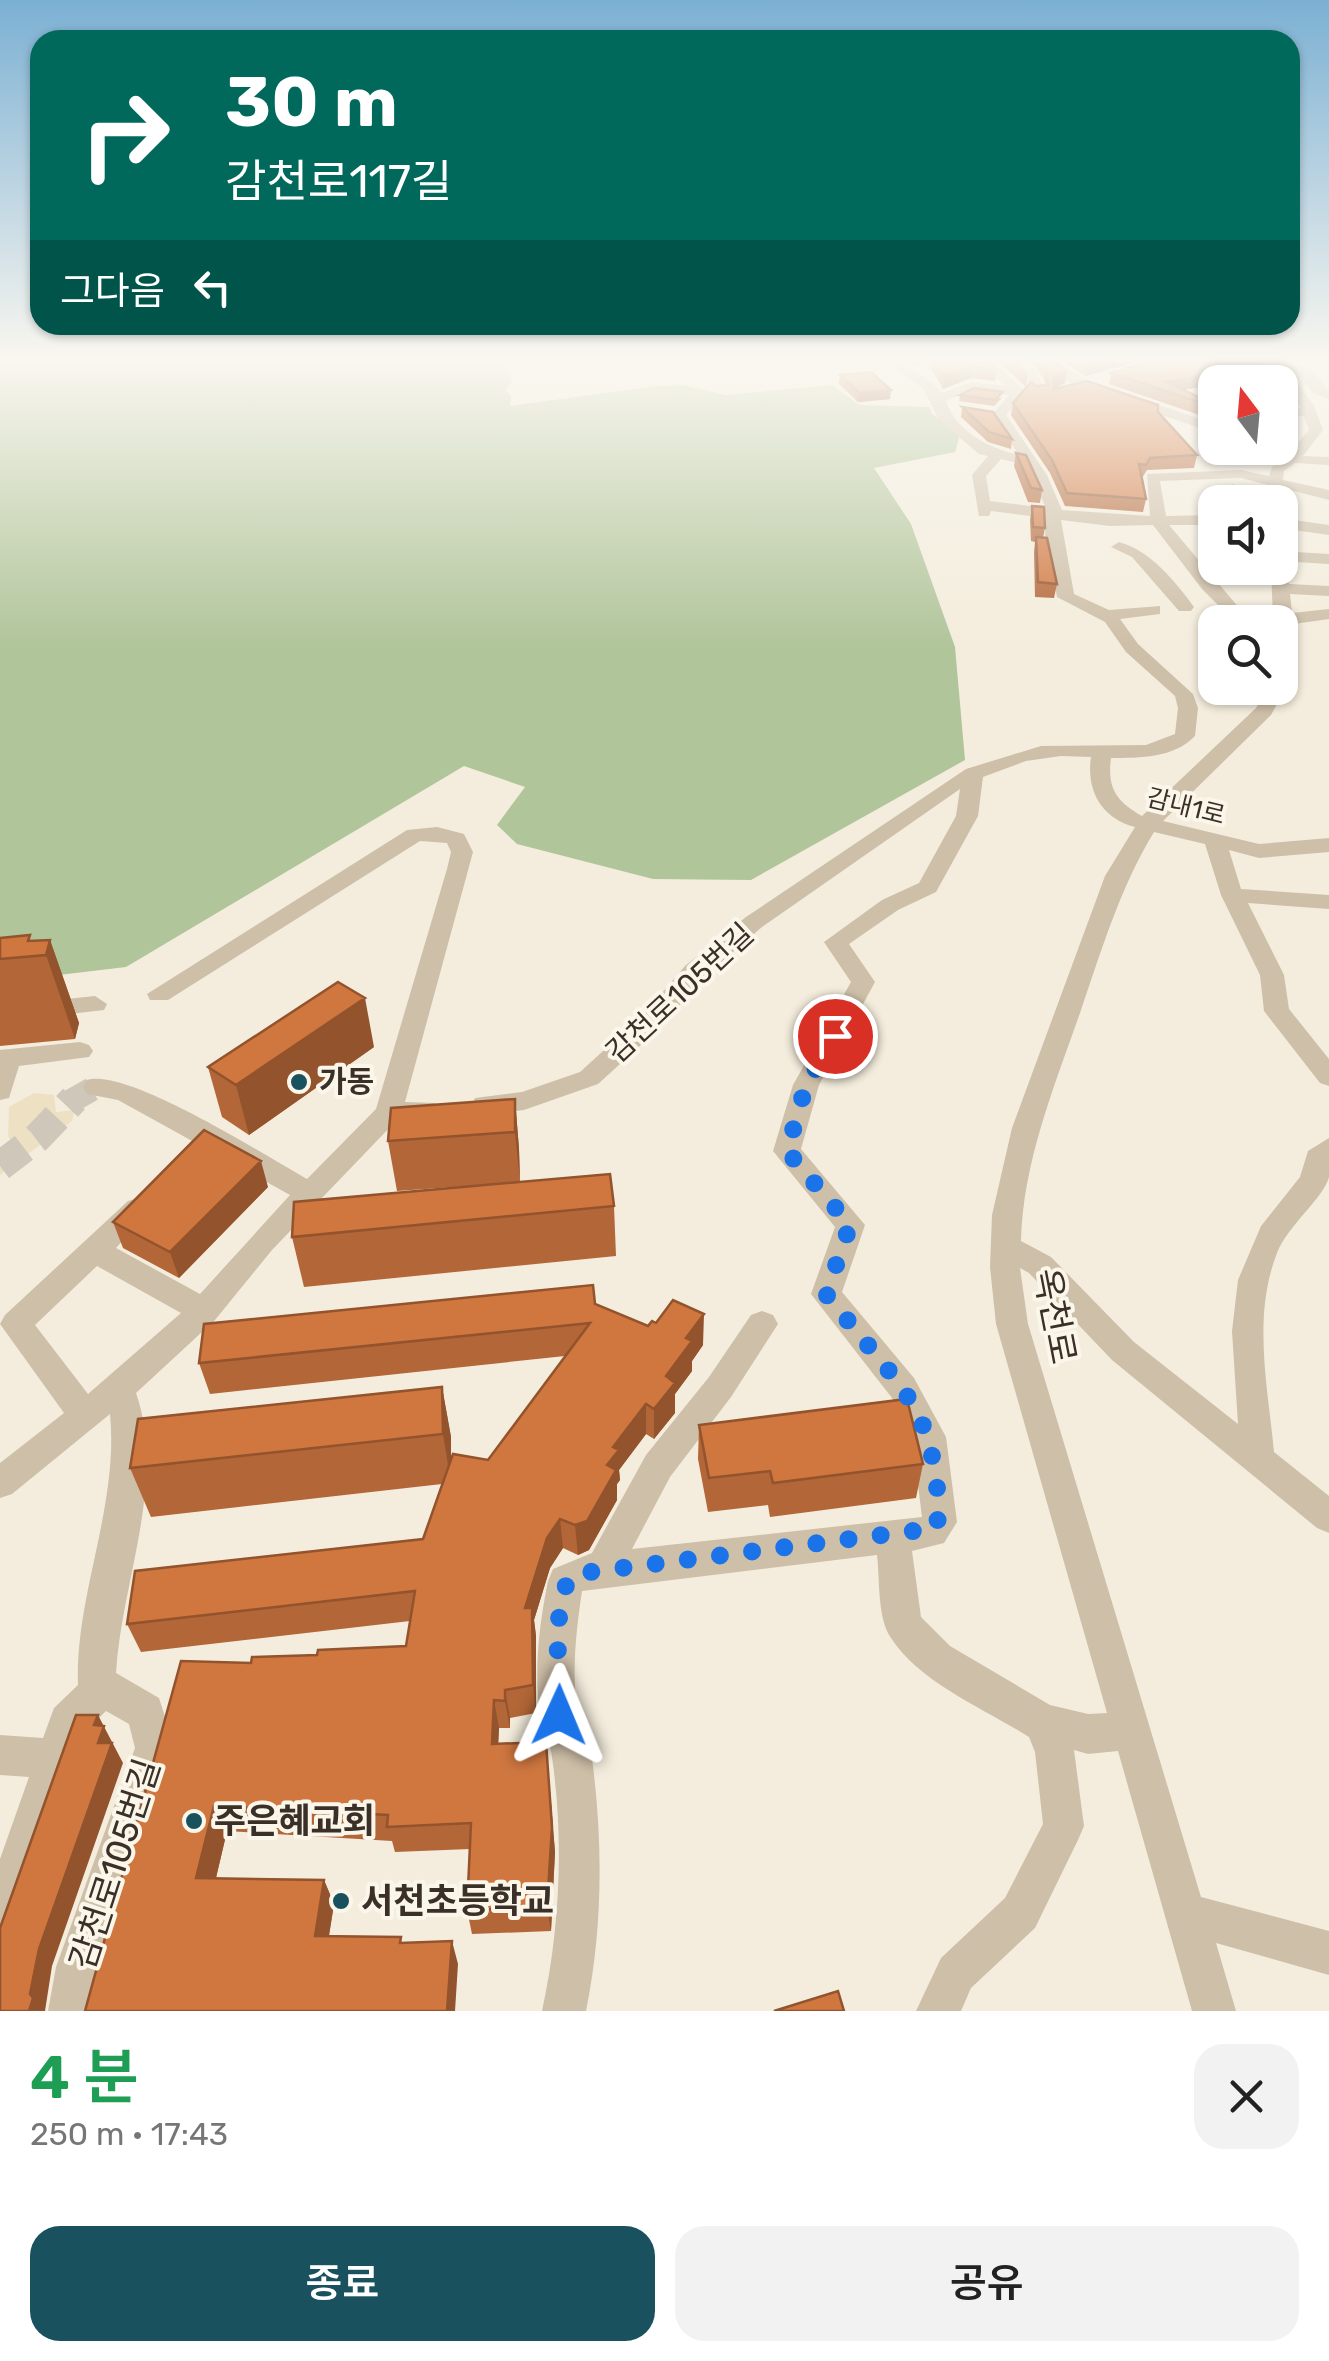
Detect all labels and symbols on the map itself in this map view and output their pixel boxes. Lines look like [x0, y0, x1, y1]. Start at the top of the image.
north arrow [1198, 365, 1298, 465]
street label: 감내1로 [1144, 783, 1228, 830]
street label: 감천로105번길 [599, 916, 761, 1070]
pin [793, 994, 878, 1079]
place label: 가동 [319, 1064, 374, 1100]
marker: 가동 [288, 1071, 310, 1093]
street label: 옥천로 [1025, 1265, 1085, 1367]
position arrow [507, 1663, 611, 1767]
street label: 감천로105번길 [61, 1753, 169, 1975]
place label: 주은혜교회 [214, 1800, 375, 1842]
marker: 주은혜교회 [183, 1810, 205, 1832]
place label: 서천초등학교 [361, 1880, 554, 1922]
marker: 서천초등학교 [330, 1890, 352, 1912]

